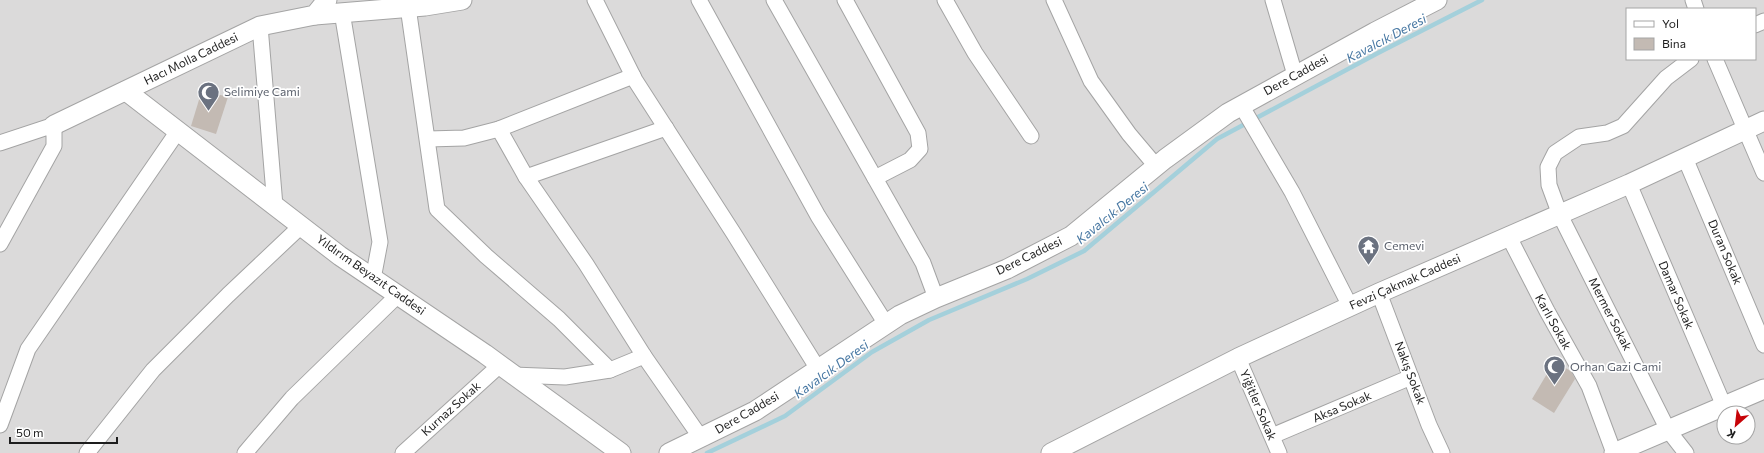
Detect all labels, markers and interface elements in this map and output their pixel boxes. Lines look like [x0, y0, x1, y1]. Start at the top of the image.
legend [1626, 8, 1756, 60]
water label: Kavalcık Deresi [1343, 10, 1429, 66]
text: Yol [1662, 16, 1679, 30]
street label: Hacı Molla Caddesi [141, 29, 240, 87]
text: Bina [1662, 36, 1686, 50]
street label: Dere Caddesi [1261, 51, 1330, 98]
mosque icon: Selimiye Cami [196, 79, 222, 112]
place label: Selimiye Cami [224, 84, 300, 98]
water label: Kavalcık Deresi [1072, 178, 1152, 247]
street label: Duran Sokak [1706, 217, 1746, 287]
street label: Yıldırım Beyazıt Caddesi [314, 231, 429, 317]
street label: Dere Caddesi [993, 233, 1064, 277]
temple icon: Cemevi [1355, 233, 1381, 266]
place label: Cemevi [1384, 238, 1424, 252]
street label: Fevzi Çakmak Caddesi [1347, 250, 1462, 312]
street label: Damar Sokak [1656, 259, 1698, 331]
street label: Mermer Sokak [1587, 275, 1636, 353]
street label: Karlı Sokak [1533, 291, 1575, 352]
water label: Kavalcık Deresi [790, 336, 872, 402]
street label: Nakış Sokak [1393, 339, 1429, 406]
mosque icon: Orhan Gazi Cami [1541, 354, 1567, 387]
place label: Orhan Gazi Cami [1570, 359, 1661, 373]
street label: Yiğitler Sokak [1238, 367, 1280, 442]
street label: Kurnaz Sokak [418, 378, 483, 438]
street label: Aksa Sokak [1310, 387, 1373, 425]
street label: Dere Caddesi [712, 388, 781, 436]
north arrow [1716, 405, 1756, 445]
scale bar [10, 419, 117, 445]
text: 50 m [16, 425, 44, 439]
text: K [1724, 427, 1738, 442]

